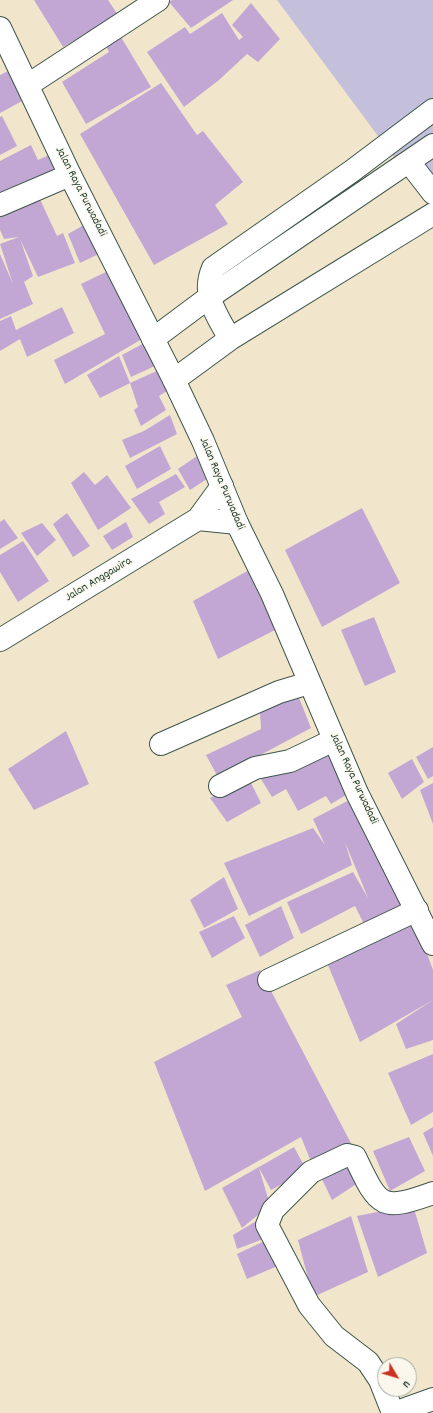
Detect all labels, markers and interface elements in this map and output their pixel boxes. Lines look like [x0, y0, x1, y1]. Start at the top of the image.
street label: Jalan Raya Purwadadi [51, 145, 109, 239]
street label: Jalan Raya Purwadadi [195, 436, 247, 532]
street label: Jalan Anggawira [63, 555, 135, 605]
street label: Jalan Raya Purwadadi [326, 731, 380, 827]
north arrow [377, 1357, 417, 1397]
text: U [398, 1377, 414, 1391]

